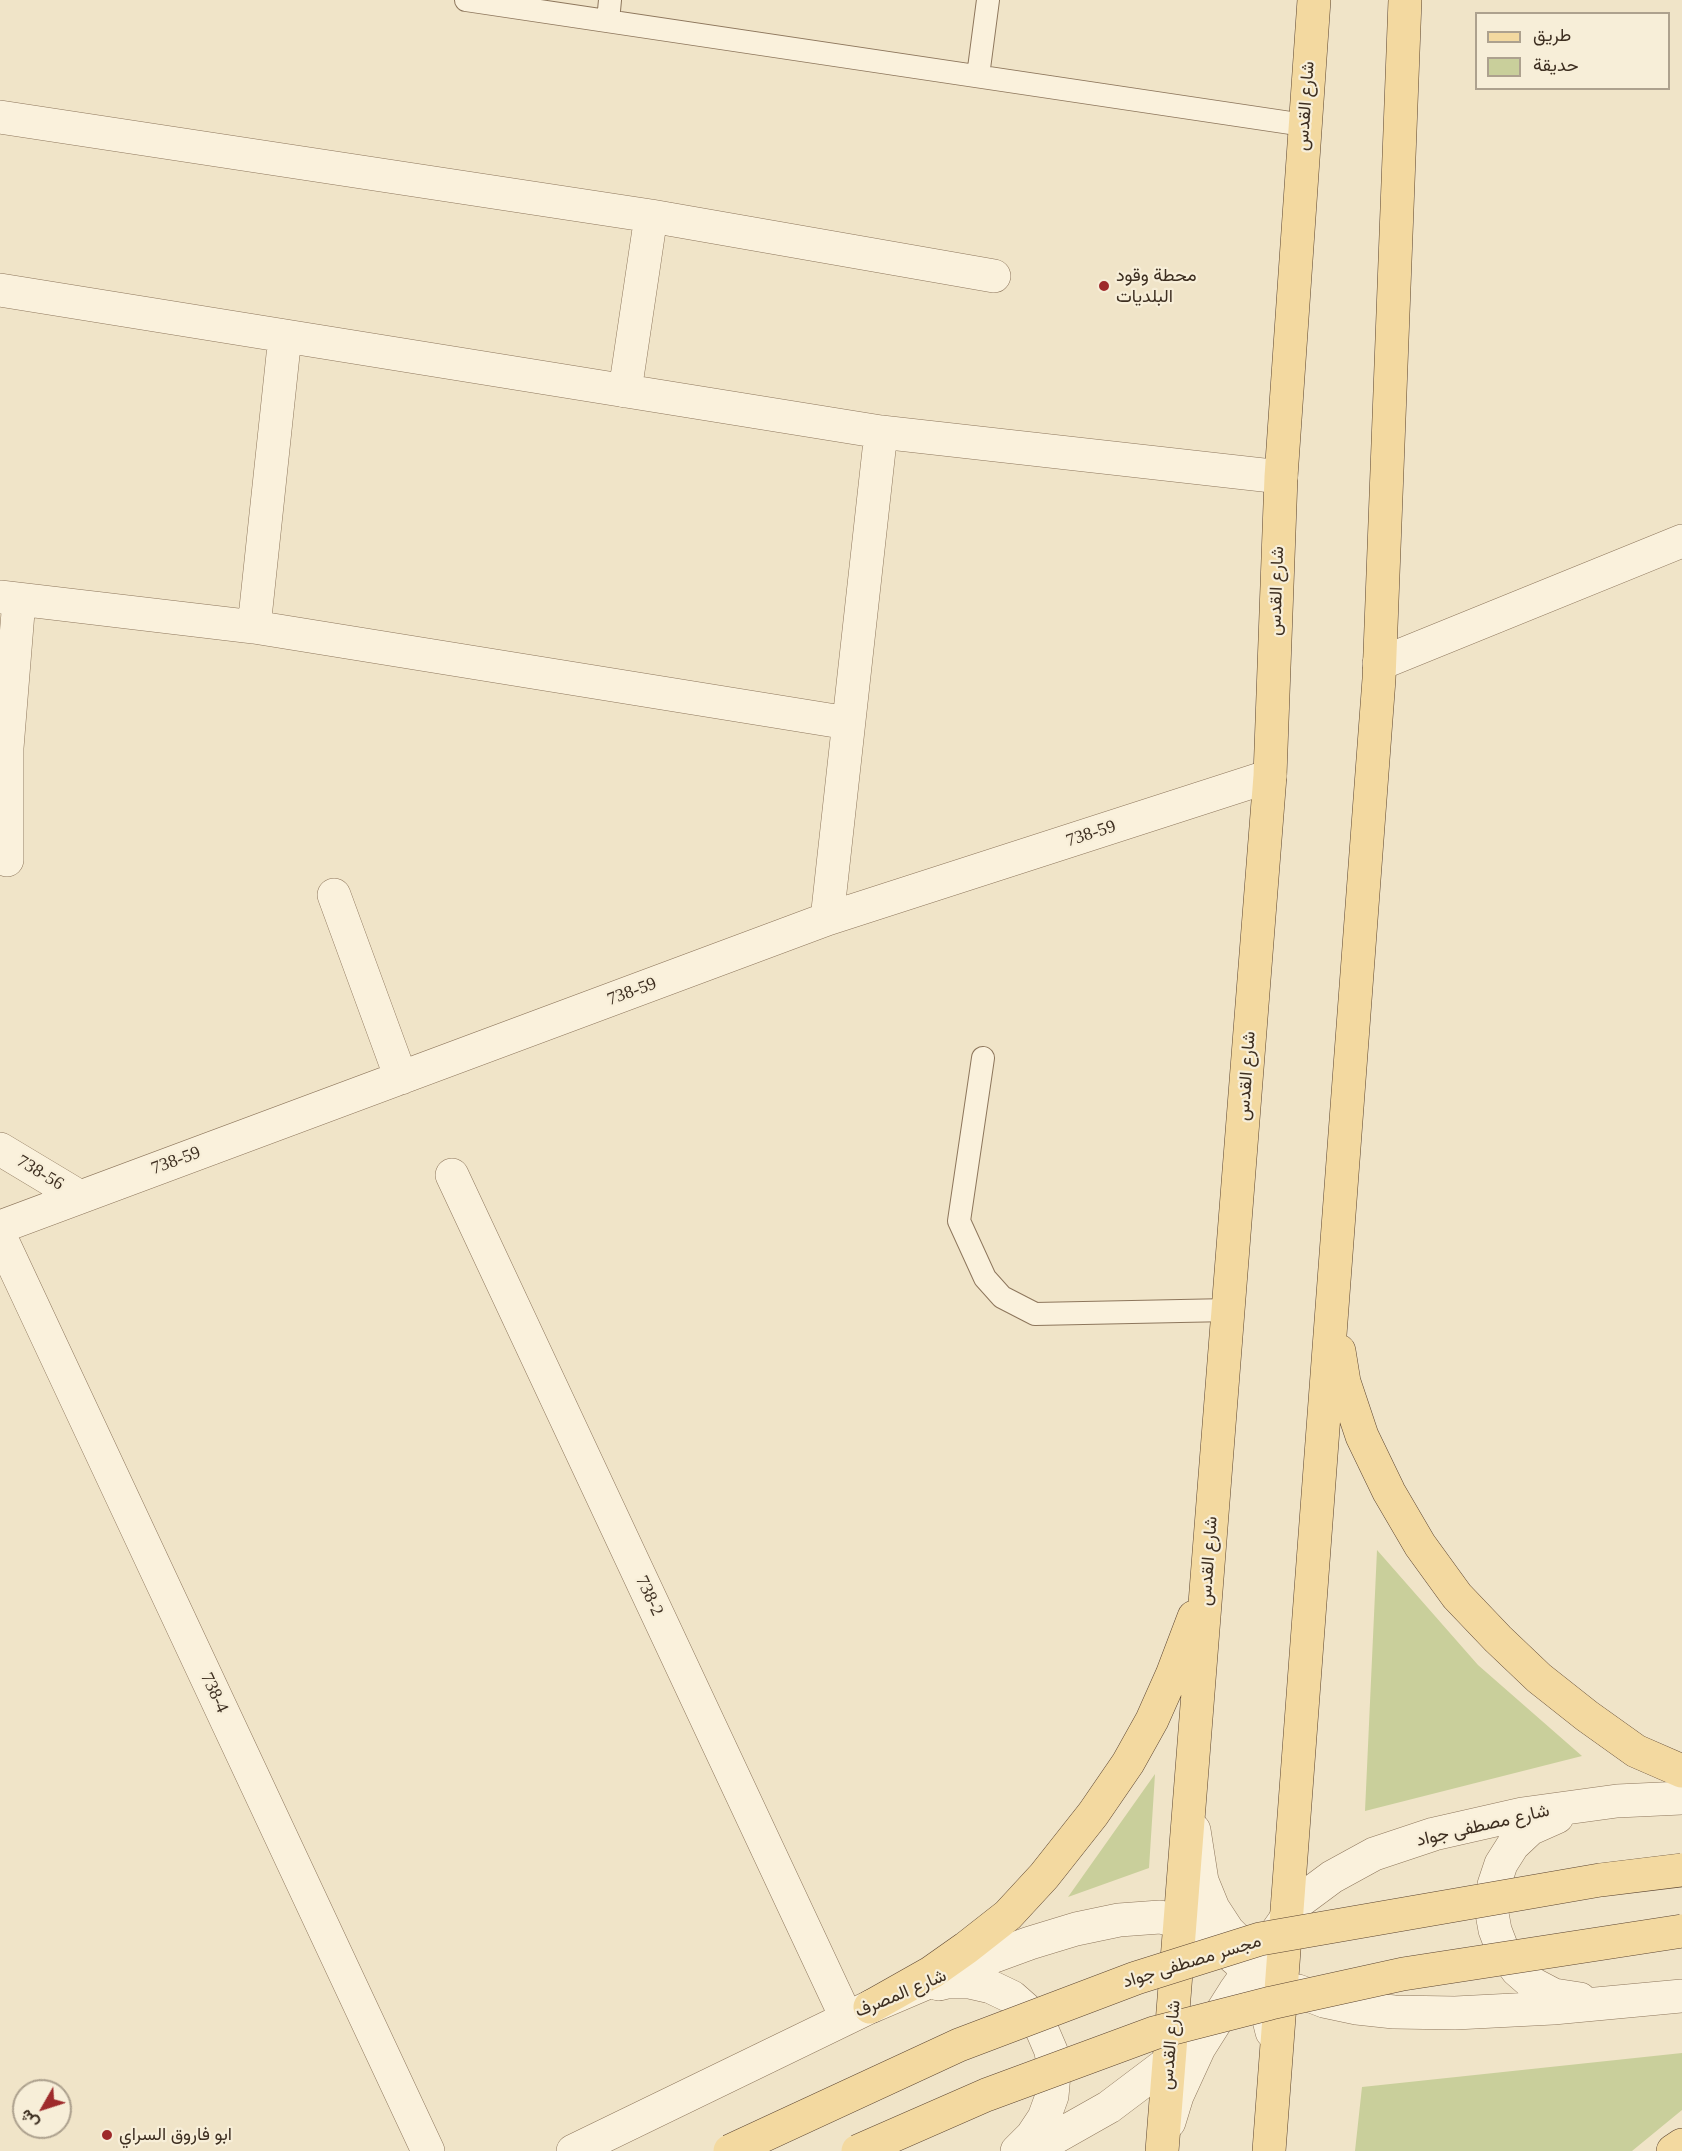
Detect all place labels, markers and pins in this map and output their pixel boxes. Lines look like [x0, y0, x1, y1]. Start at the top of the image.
place label: محطة وقود البلديات [1116, 265, 1197, 308]
marker: محطة وقود البلديات [1097, 279, 1111, 293]
place label: ابو فاروق السراي [119, 2124, 232, 2146]
marker: ابو فاروق السراي [100, 2128, 114, 2142]

